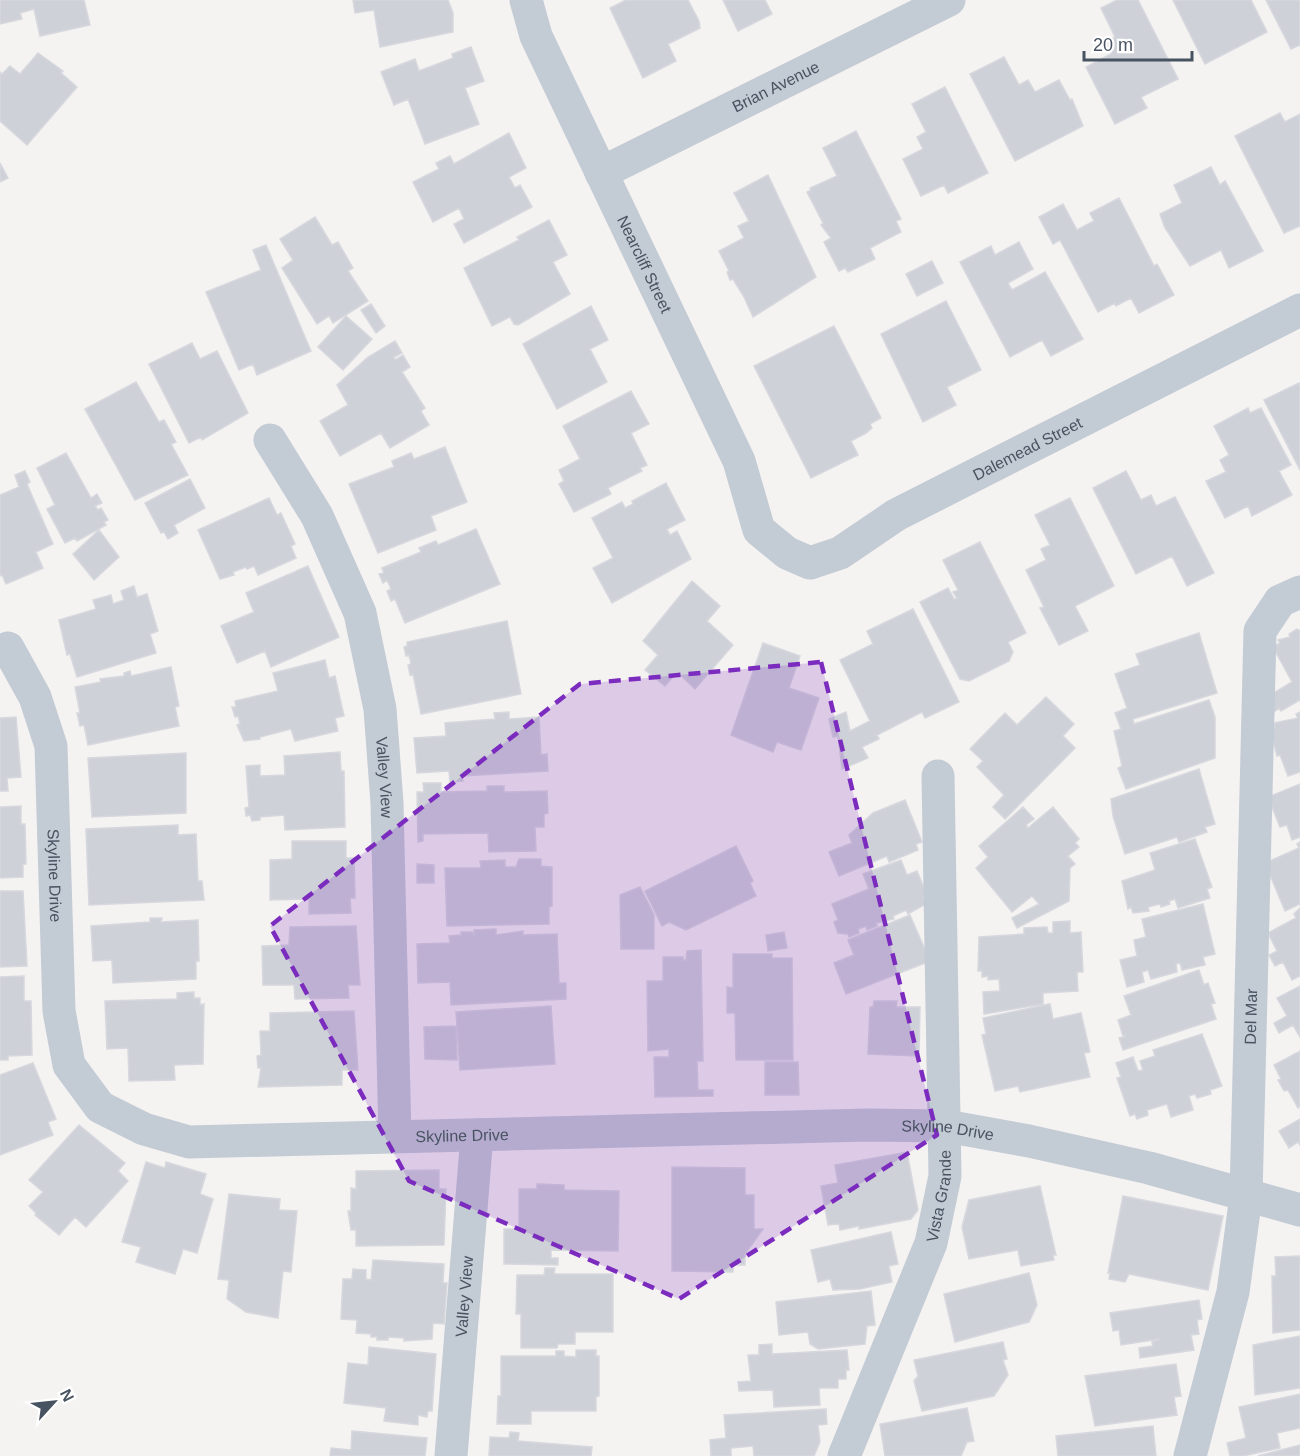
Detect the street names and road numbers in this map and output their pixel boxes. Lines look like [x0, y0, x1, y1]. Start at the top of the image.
street label: Brian Avenue [729, 57, 822, 115]
street label: Nearcliff Street [614, 213, 676, 316]
street label: Dalemead Street [970, 413, 1085, 483]
street label: Valley View [374, 736, 396, 819]
street label: Skyline Drive [45, 829, 65, 922]
street label: Del Mar [1241, 988, 1260, 1045]
street label: Skyline Drive [901, 1117, 996, 1143]
street label: Skyline Drive [415, 1125, 509, 1145]
street label: Vista Grande [923, 1150, 954, 1243]
street label: Valley View [452, 1255, 476, 1338]

